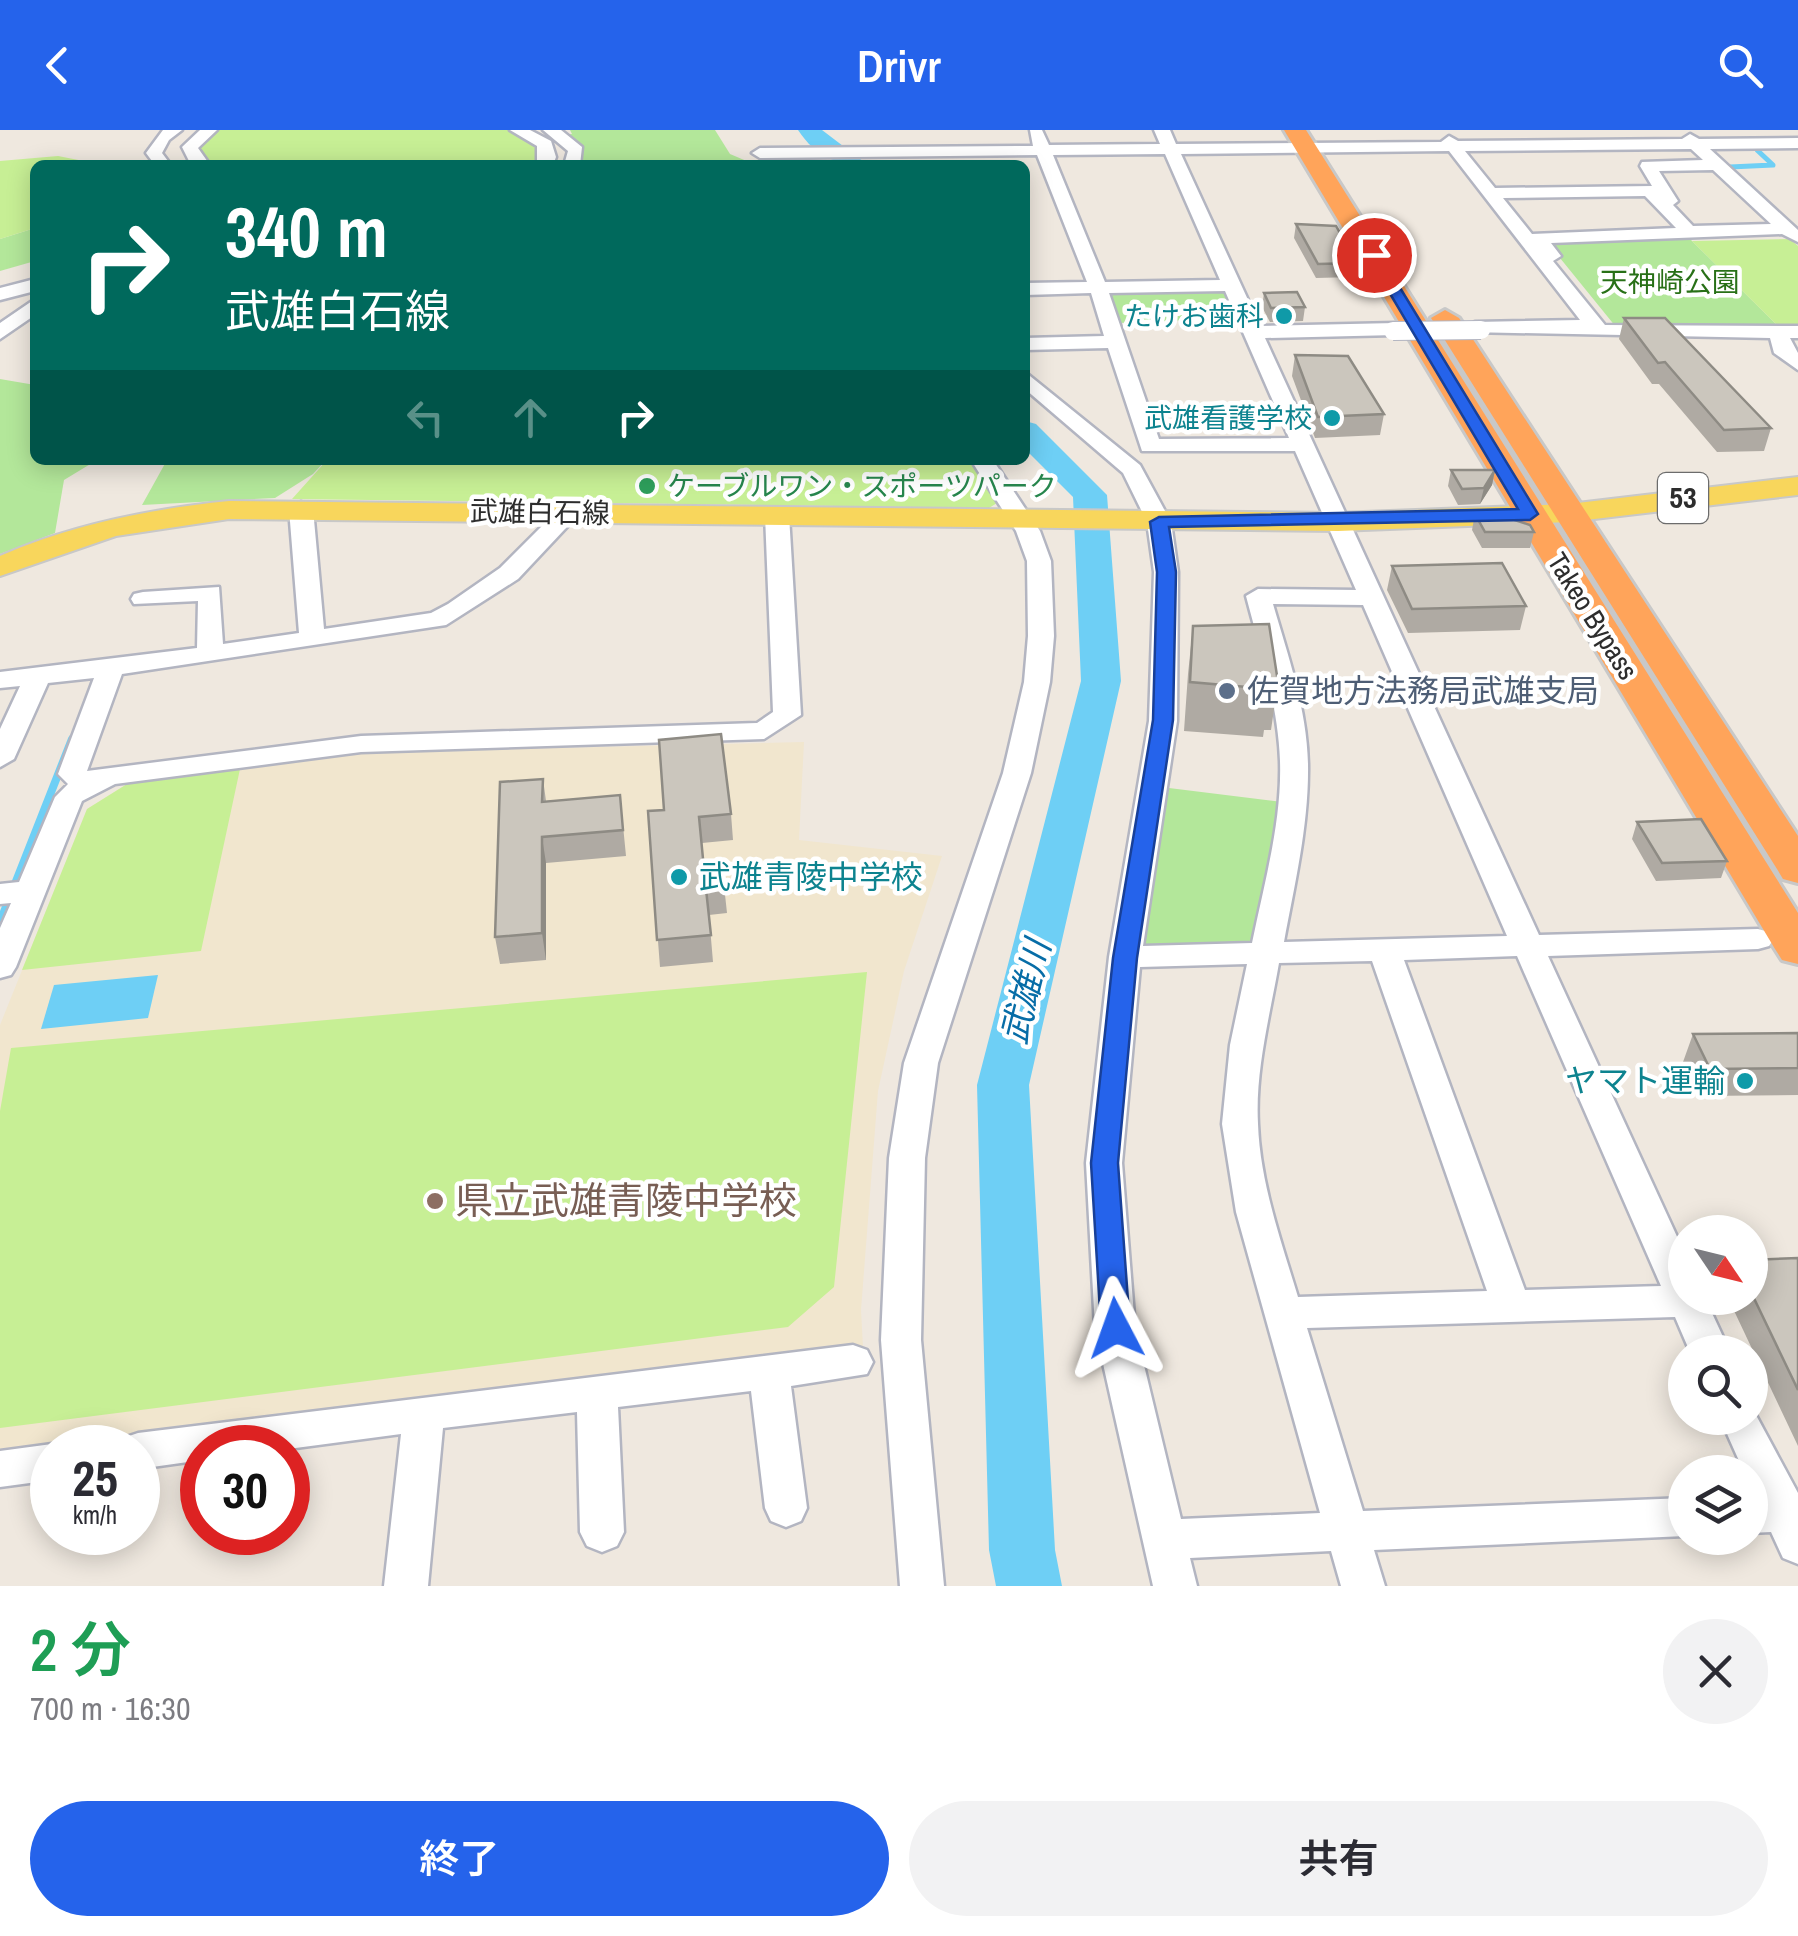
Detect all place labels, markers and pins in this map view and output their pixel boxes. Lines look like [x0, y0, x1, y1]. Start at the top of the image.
pin [1332, 213, 1417, 298]
place label: たけお歯科 [1124, 297, 1264, 335]
marker: たけお歯科 [1273, 305, 1295, 327]
place label: 武雄看護学校 [1144, 399, 1312, 437]
marker: 武雄看護学校 [1321, 407, 1343, 429]
place label: ケーブルワン・スポーツパーク [667, 467, 1057, 505]
marker: ケーブルワン・スポーツパーク [636, 475, 658, 497]
place label: 佐賀地方法務局武雄支局 [1247, 669, 1599, 712]
marker: 佐賀地方法務局武雄支局 [1216, 680, 1238, 702]
place label: 武雄青陵中学校 [699, 855, 923, 898]
marker: 武雄青陵中学校 [668, 866, 690, 888]
place label: ヤマト運輸 [1565, 1059, 1725, 1102]
marker: ヤマト運輸 [1734, 1070, 1756, 1092]
place label: 県立武雄青陵中学校 [455, 1175, 797, 1226]
marker: 県立武雄青陵中学校 [424, 1190, 446, 1212]

